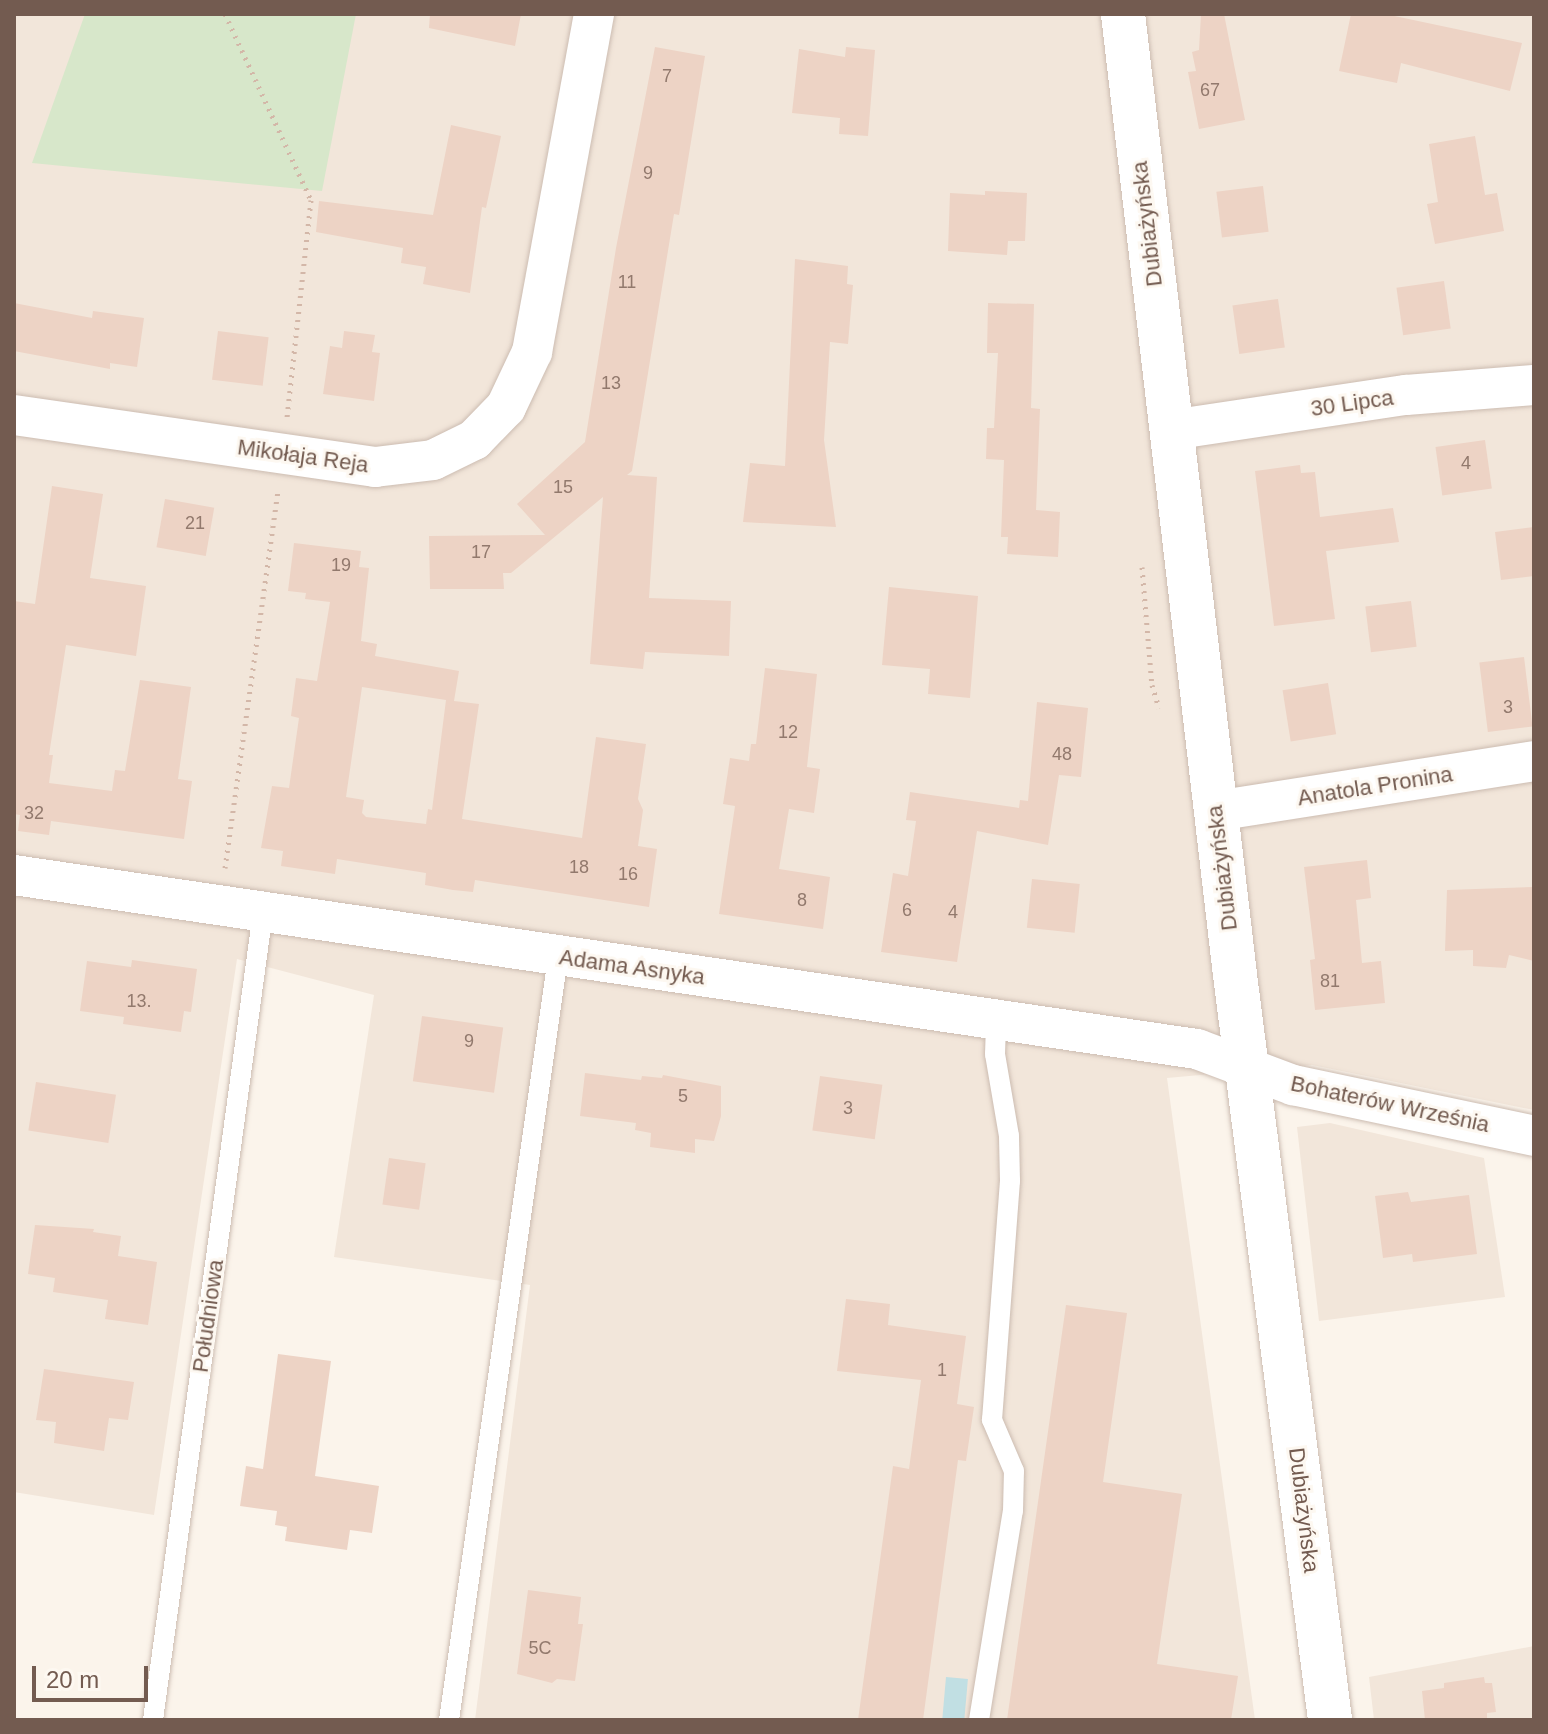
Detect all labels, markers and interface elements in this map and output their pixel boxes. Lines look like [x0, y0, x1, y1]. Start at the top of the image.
house number: 7 [662, 65, 672, 87]
house number: 67 [1200, 79, 1220, 101]
street label: Dubiażyńska [1126, 160, 1168, 288]
house number: 9 [643, 162, 653, 184]
house number: 11 [618, 271, 636, 293]
house number: 13 [601, 372, 621, 394]
street label: 30 Lipca [1309, 384, 1395, 422]
street label: Mikołaja Reja [236, 434, 370, 478]
house number: 4 [1461, 452, 1471, 474]
house number: 15 [553, 476, 573, 498]
house number: 21 [185, 512, 205, 534]
house number: 17 [471, 541, 491, 563]
house number: 19 [331, 554, 351, 576]
house number: 3 [1503, 696, 1513, 718]
house number: 12 [778, 721, 798, 743]
house number: 48 [1052, 743, 1072, 765]
street label: Anatola Pronina [1296, 761, 1454, 811]
house number: 32 [24, 802, 44, 824]
street label: Dubiażyńska [1201, 804, 1243, 932]
house number: 18 [569, 856, 589, 878]
house number: 16 [618, 863, 638, 885]
house number: 8 [797, 889, 807, 911]
house number: 6 [902, 899, 912, 921]
house number: 4 [948, 901, 958, 923]
street label: Adama Asnyka [557, 944, 707, 990]
house number: 81 [1320, 970, 1340, 992]
house number: 13. [126, 990, 152, 1012]
house number: 9 [464, 1030, 474, 1052]
street label: Bohaterów Września [1288, 1070, 1492, 1138]
house number: 5 [678, 1085, 688, 1107]
house number: 3 [843, 1097, 853, 1119]
street label: Południowa [187, 1258, 229, 1374]
house number: 1 [937, 1359, 947, 1381]
street label: Dubiażyńska [1283, 1446, 1325, 1574]
house number: 5C [528, 1637, 552, 1659]
scale bar [36, 1650, 152, 1700]
text: 20 m [46, 1666, 99, 1693]

